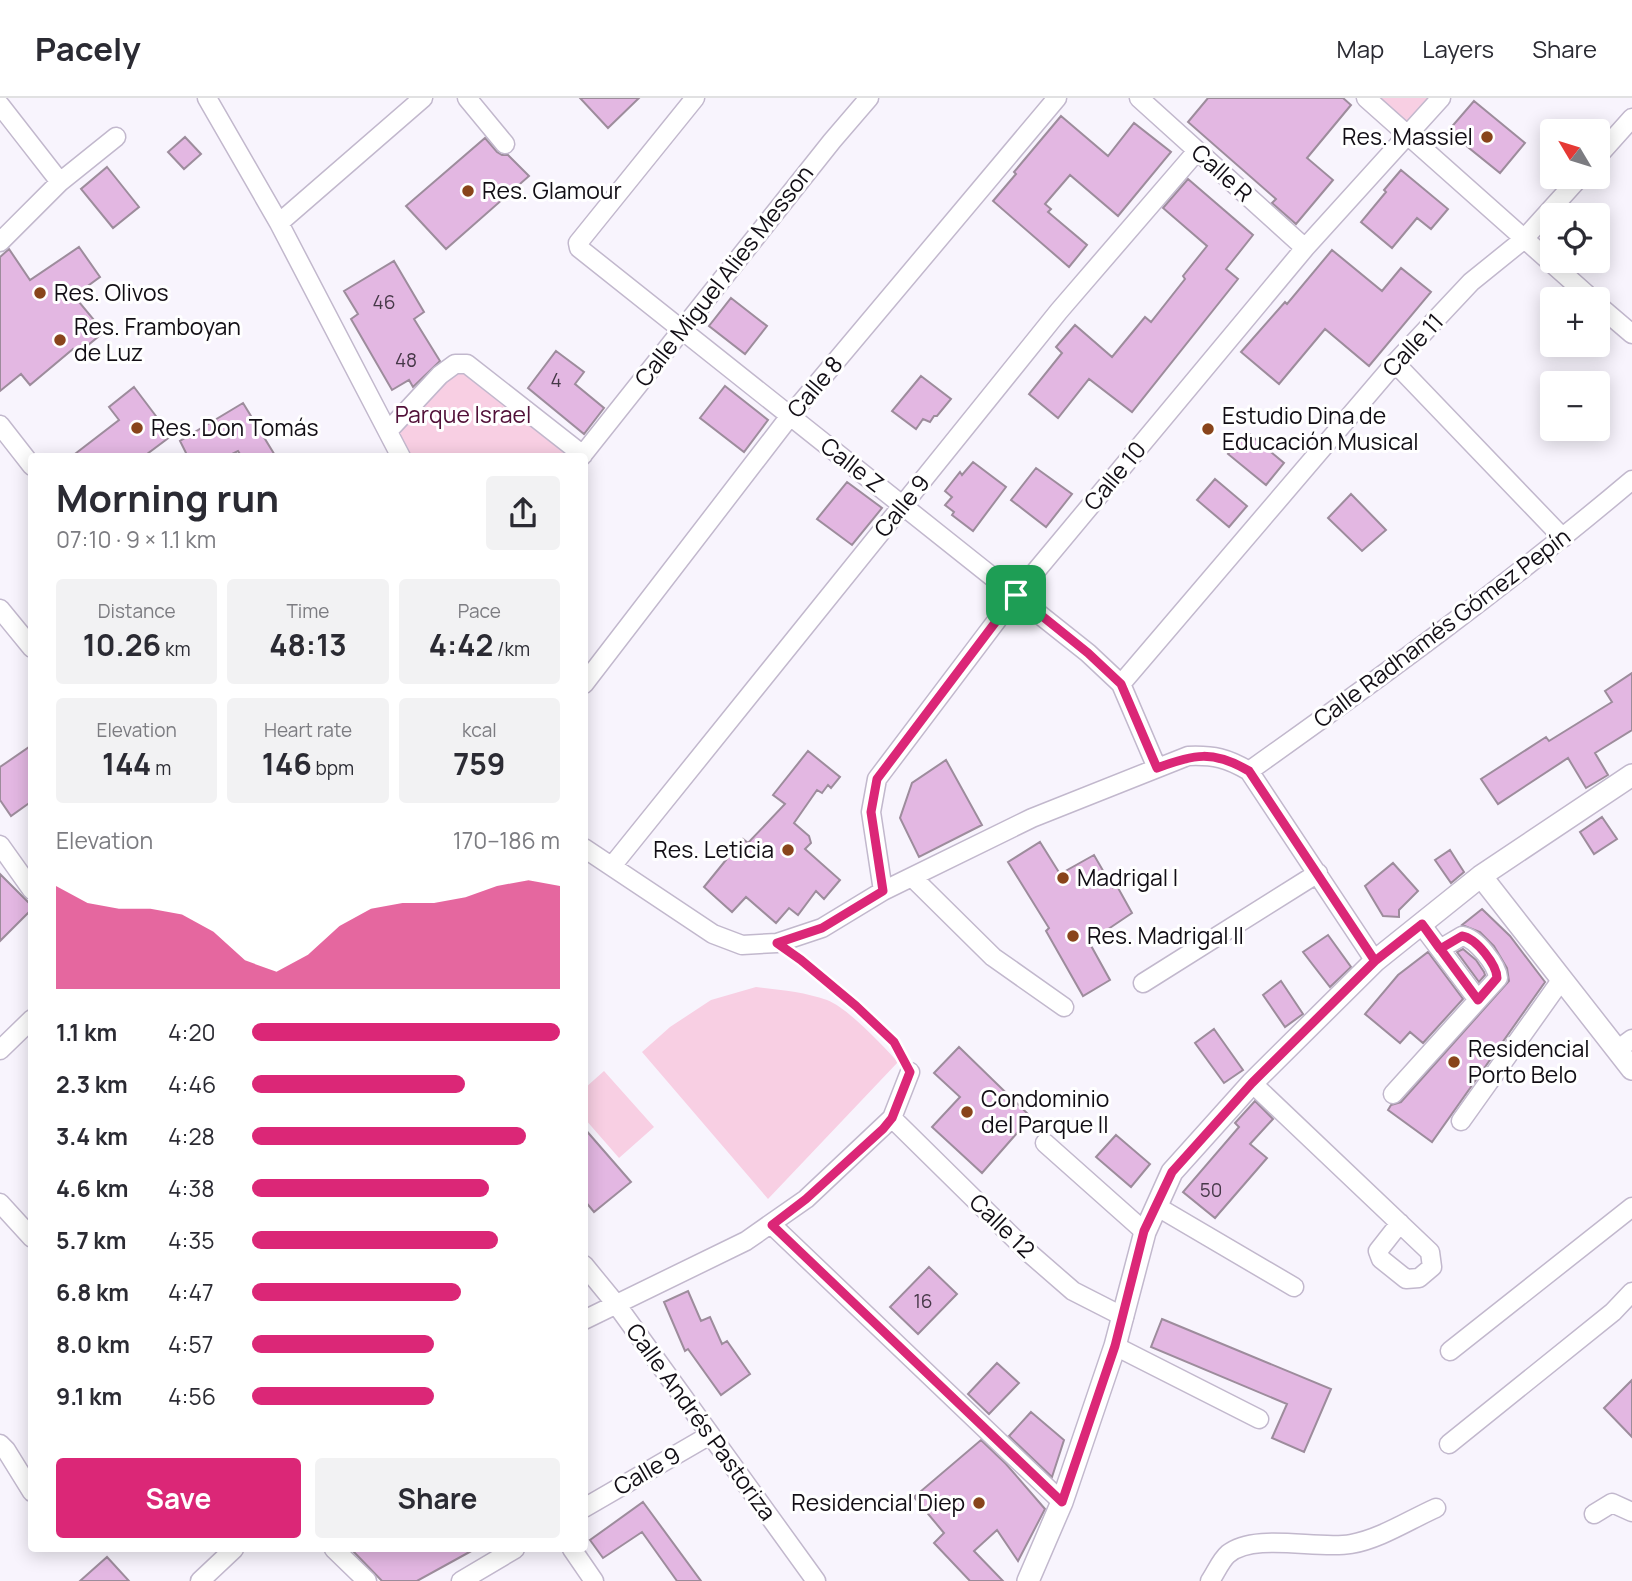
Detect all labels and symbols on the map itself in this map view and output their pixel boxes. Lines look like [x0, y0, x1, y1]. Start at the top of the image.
north arrow [1540, 119, 1610, 189]
place label: Res. Massiel [1342, 120, 1473, 152]
marker: Res. Massiel [1479, 129, 1495, 145]
street label: Calle R [1185, 136, 1260, 208]
street label: Calle Miguel Alies Messon [627, 158, 820, 393]
place label: Res. Glamour [482, 174, 622, 206]
marker: Res. Glamour [460, 183, 476, 199]
place label: Res. Olivos [54, 276, 169, 308]
marker: Res. Olivos [32, 285, 48, 301]
house number: 46 [373, 289, 396, 315]
street label: Calle 11 [1375, 306, 1450, 383]
place label: Res. Framboyan de Luz [74, 310, 241, 368]
marker: Res. Framboyan de Luz [52, 332, 68, 348]
house number: 48 [395, 347, 417, 373]
street label: Calle 8 [779, 349, 849, 424]
house number: 4 [550, 367, 562, 393]
park label: Parque Israel [395, 398, 531, 430]
place label: Estudio Dina de Educación Musical [1222, 399, 1419, 457]
place label: Res. Don Tomás [151, 411, 319, 443]
marker: Res. Don Tomás [129, 420, 145, 436]
marker: Estudio Dina de Educación Musical [1200, 421, 1216, 437]
street label: Calle Z [814, 429, 891, 499]
street label: Calle 10 [1076, 434, 1153, 517]
street label: Calle 9 [866, 467, 936, 544]
street label: Calle Radhamés Gómez Pepín [1306, 520, 1576, 734]
pin [986, 565, 1046, 625]
place label: Res. Leticia [653, 833, 774, 865]
marker: Res. Leticia [780, 842, 796, 858]
place label: Madrigal I [1077, 861, 1178, 893]
marker: Madrigal I [1055, 870, 1071, 886]
place label: Res. Madrigal II [1087, 919, 1244, 951]
marker: Res. Madrigal II [1065, 928, 1081, 944]
place label: Residencial Porto Belo [1468, 1032, 1590, 1090]
marker: Residencial Porto Belo [1446, 1054, 1462, 1070]
place label: Condominio del Parque II [981, 1082, 1109, 1140]
marker: Condominio del Parque II [959, 1104, 975, 1120]
house number: 50 [1200, 1177, 1222, 1203]
street label: Calle 12 [963, 1186, 1043, 1265]
house number: 16 [913, 1288, 933, 1314]
street label: Calle Andrés Pastoriza [619, 1316, 784, 1527]
street label: Calle 9 [607, 1438, 686, 1502]
place label: Residencial Diep [791, 1486, 965, 1518]
marker: Residencial Diep [971, 1495, 987, 1511]

